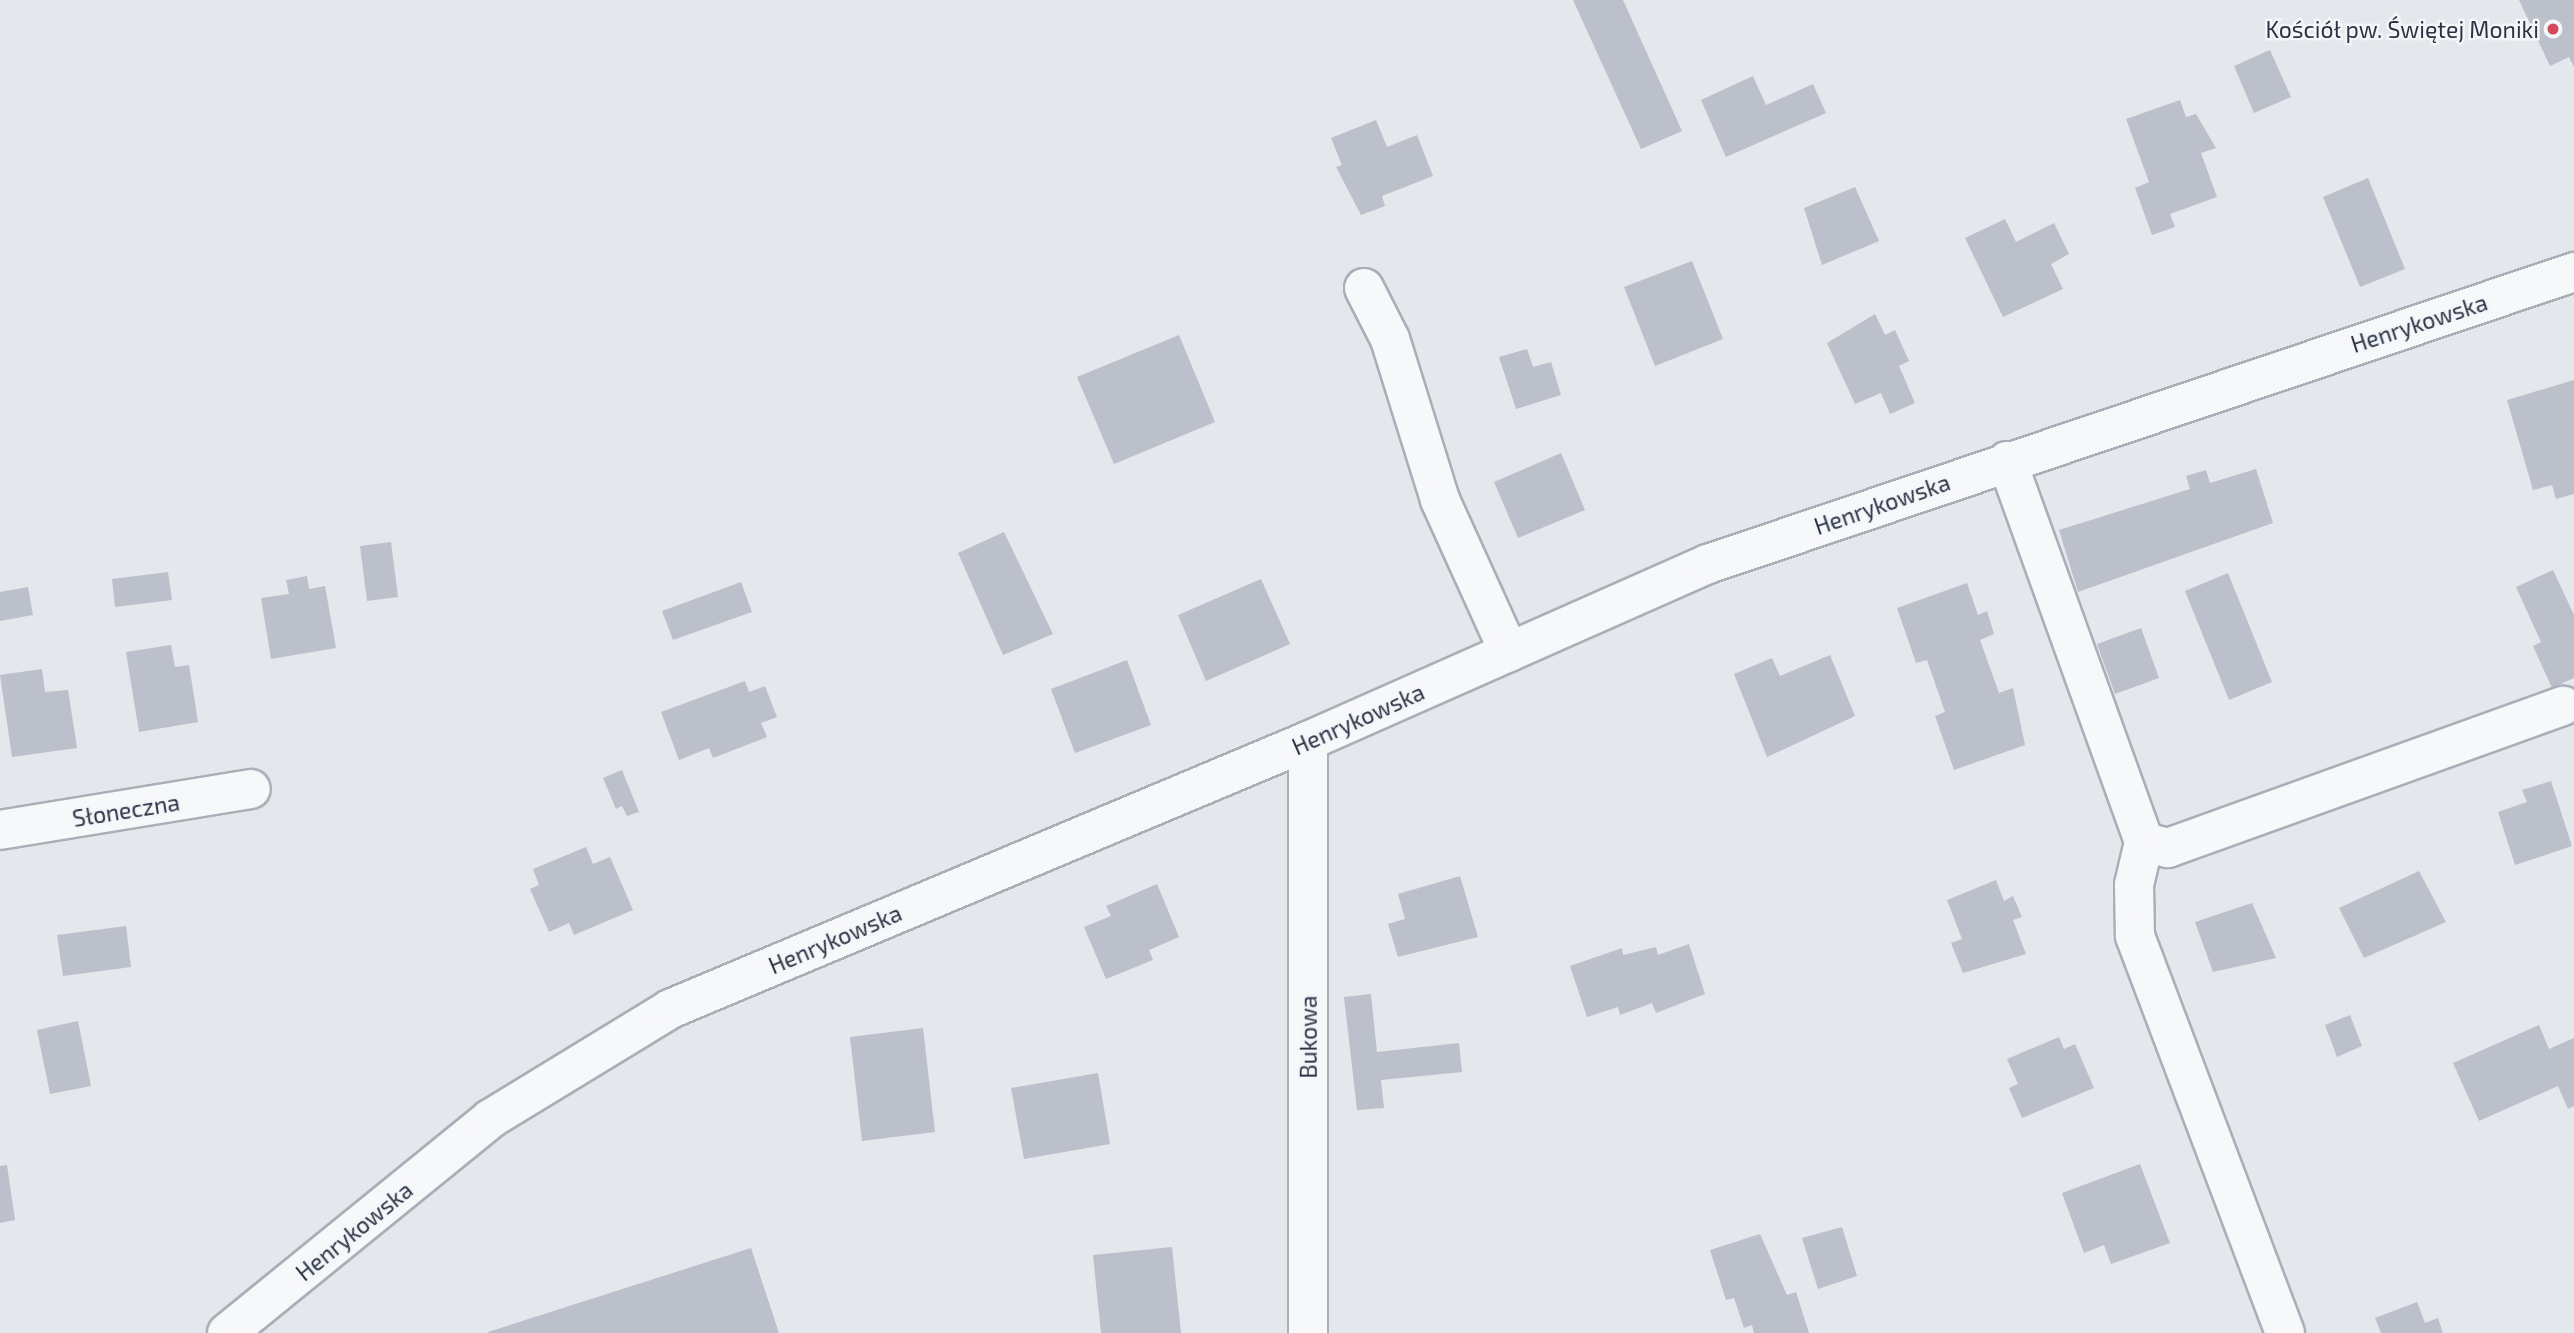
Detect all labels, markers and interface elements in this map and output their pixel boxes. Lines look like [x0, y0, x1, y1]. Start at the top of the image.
place label: Kościół pw. Świętej Moniki [2265, 15, 2539, 43]
marker: Kościół pw. Świętej Moniki [2545, 21, 2561, 37]
street label: Henrykowska [2347, 288, 2491, 358]
street label: Henrykowska [1810, 468, 1954, 540]
street label: Henrykowska [1288, 678, 1428, 760]
street label: Słoneczna [70, 788, 182, 832]
street label: Henrykowska [764, 899, 906, 979]
street label: Bukowa [1294, 995, 1322, 1079]
street label: Henrykowska [290, 1176, 418, 1286]

